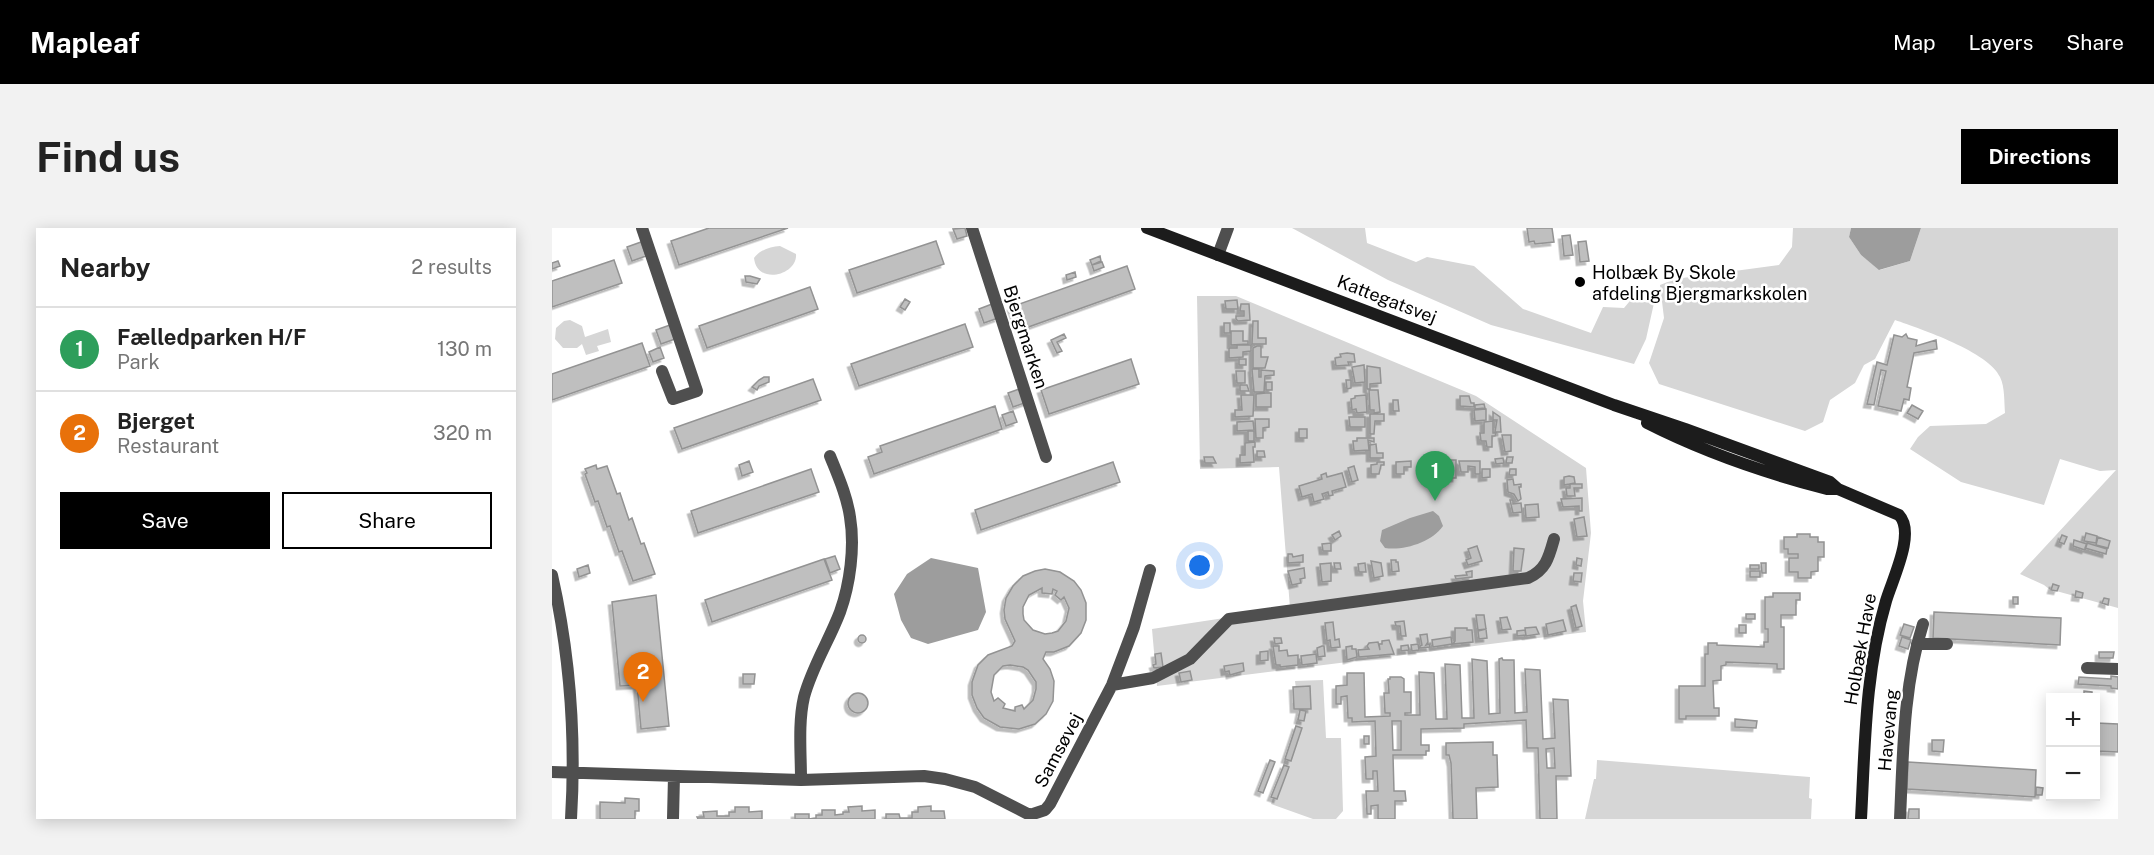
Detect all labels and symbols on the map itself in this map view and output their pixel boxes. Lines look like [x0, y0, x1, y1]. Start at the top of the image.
place label: Holbæk By Skole afdeling Bjergmarkskolen [1592, 262, 1807, 304]
street label: Kattegatsvej [1334, 270, 1440, 328]
marker: Holbæk By Skole afdeling Bjergmarkskolen [1573, 275, 1587, 289]
street label: Bjergmarken [999, 283, 1053, 391]
pin: 1 [1416, 452, 1454, 501]
your location [1185, 551, 1214, 580]
street label: Holbæk Have [1840, 591, 1880, 707]
pin: 2 [624, 652, 662, 702]
street label: Havevang [1874, 688, 1902, 772]
street label: Samsøvej [1030, 709, 1086, 791]

